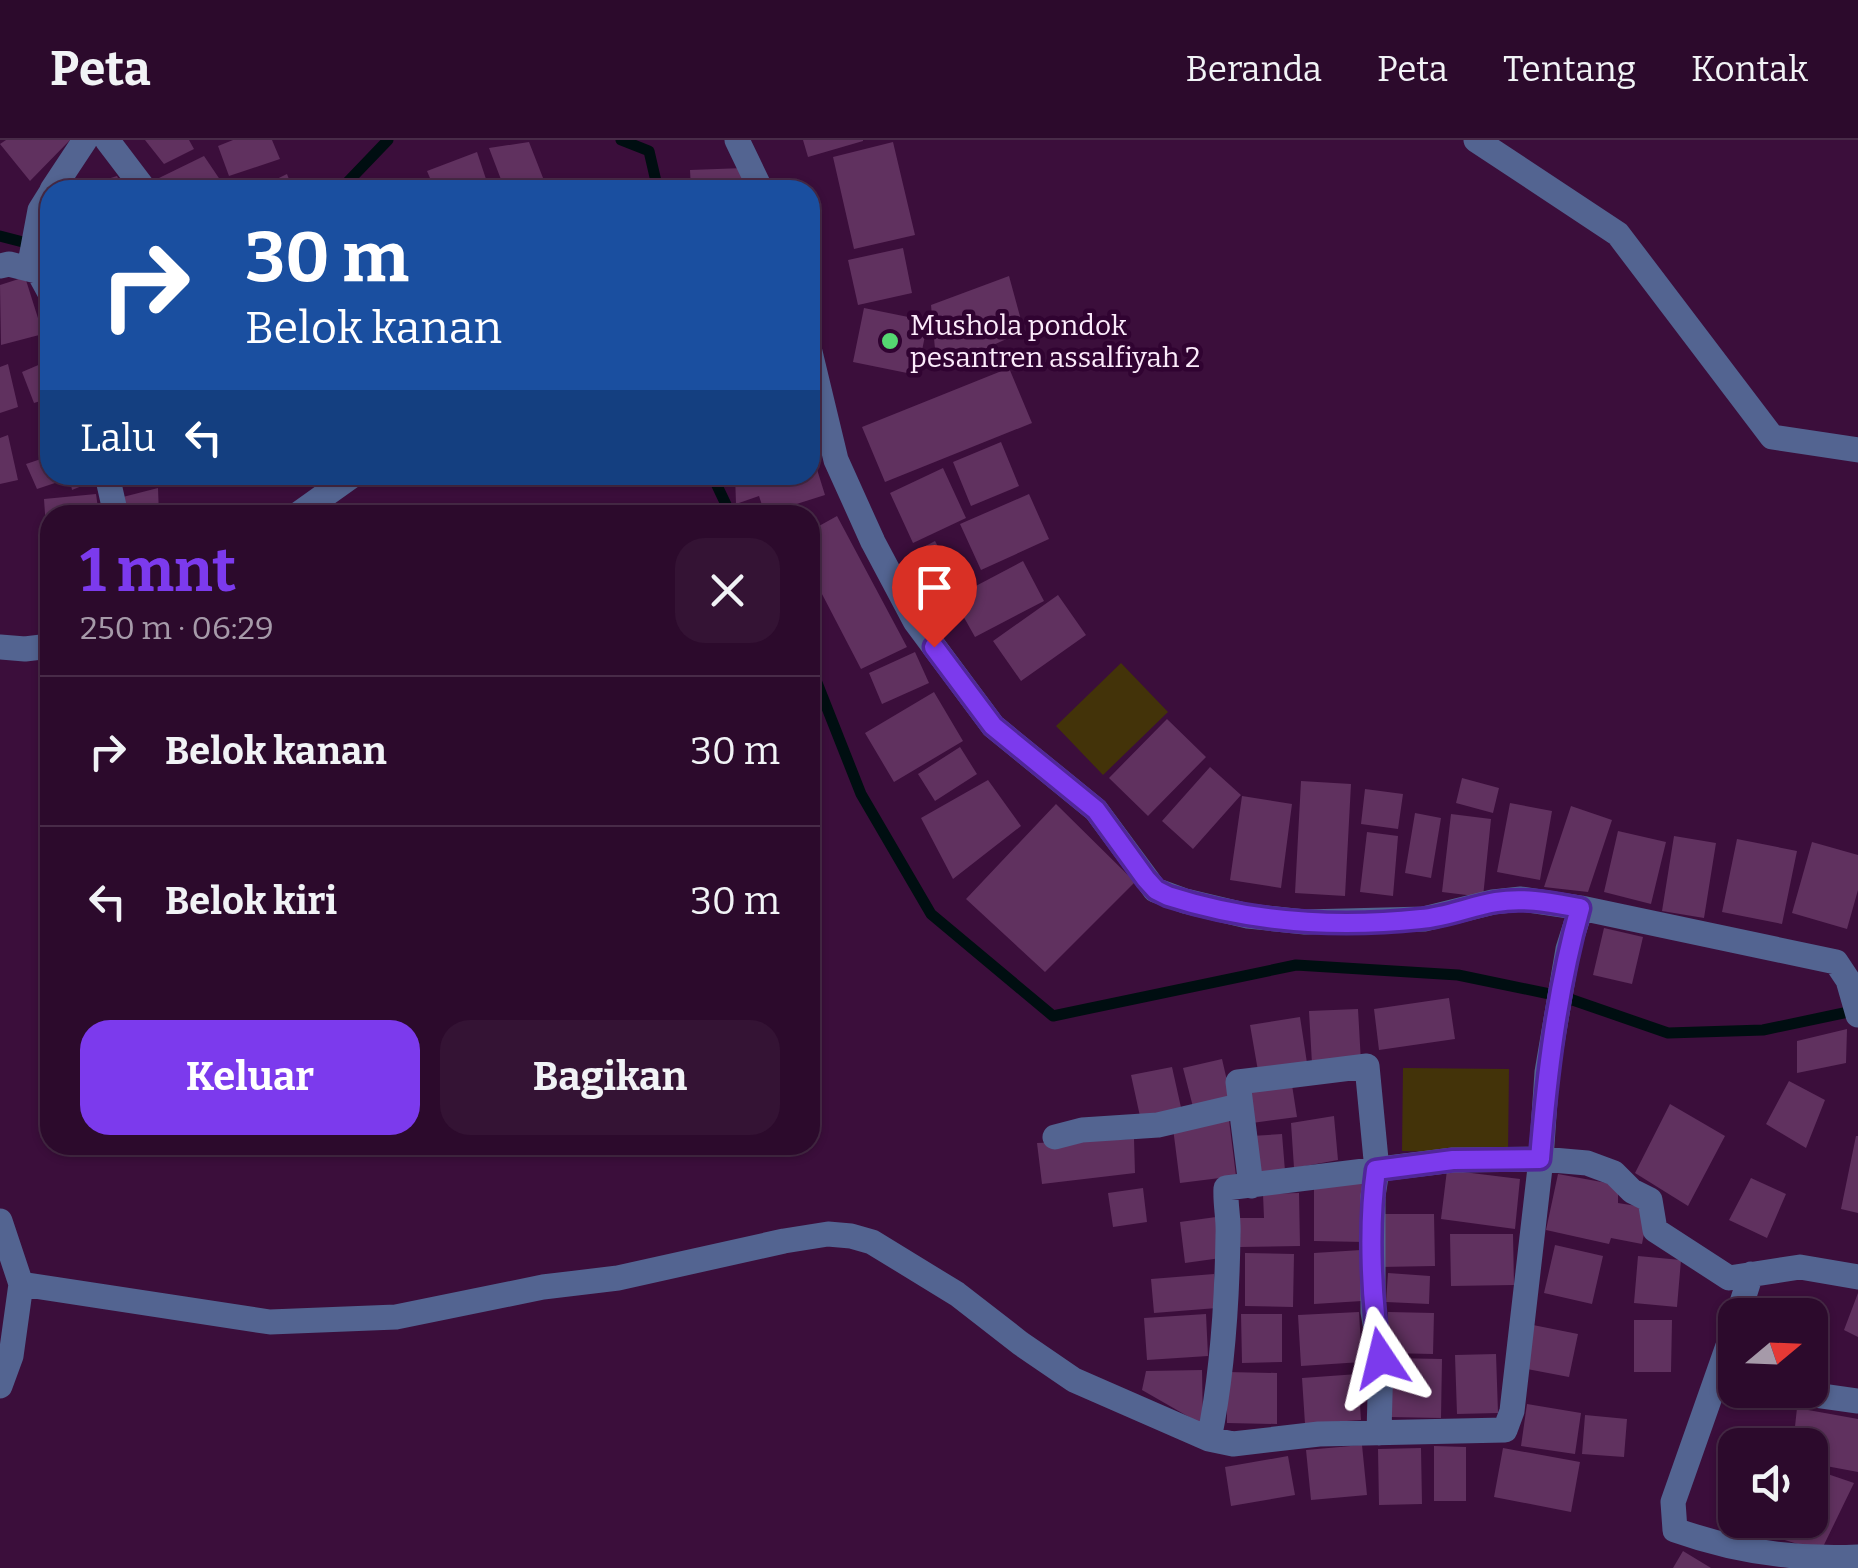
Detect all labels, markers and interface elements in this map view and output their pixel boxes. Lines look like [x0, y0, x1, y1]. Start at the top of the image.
text: Peta [50, 40, 151, 98]
text: Beranda [1186, 48, 1322, 90]
text: Peta [1377, 48, 1448, 90]
text: Tentang [1503, 48, 1636, 90]
text: Kontak [1691, 48, 1808, 90]
text: 30 m [245, 216, 409, 300]
icon: right [80, 220, 210, 350]
text: Belok kanan [245, 301, 502, 355]
place label: Mushola pondok pesantren assalfiyah 2 [910, 309, 1200, 374]
marker: Mushola pondok pesantren assalfiyah 2 [879, 330, 901, 352]
icon: left [176, 410, 231, 465]
text: Lalu [80, 415, 156, 461]
text: 1 mnt [80, 535, 236, 607]
button: close [675, 538, 780, 643]
pin [892, 545, 977, 648]
icon: arrive [907, 560, 962, 615]
text: 250 m · 06:29 [80, 609, 274, 647]
icon: right [80, 724, 135, 779]
text: Belok kanan [165, 728, 387, 774]
text: 30 m [690, 728, 780, 774]
icon: left [80, 874, 135, 929]
text: Belok kiri [165, 878, 337, 924]
text: 30 m [690, 878, 780, 924]
button: Keluar [80, 1020, 420, 1135]
button: Bagikan [440, 1020, 780, 1135]
north arrow [1718, 1298, 1828, 1408]
map controls [1718, 1298, 1828, 1538]
position arrow [1329, 1306, 1433, 1410]
button: sound [1718, 1428, 1828, 1538]

